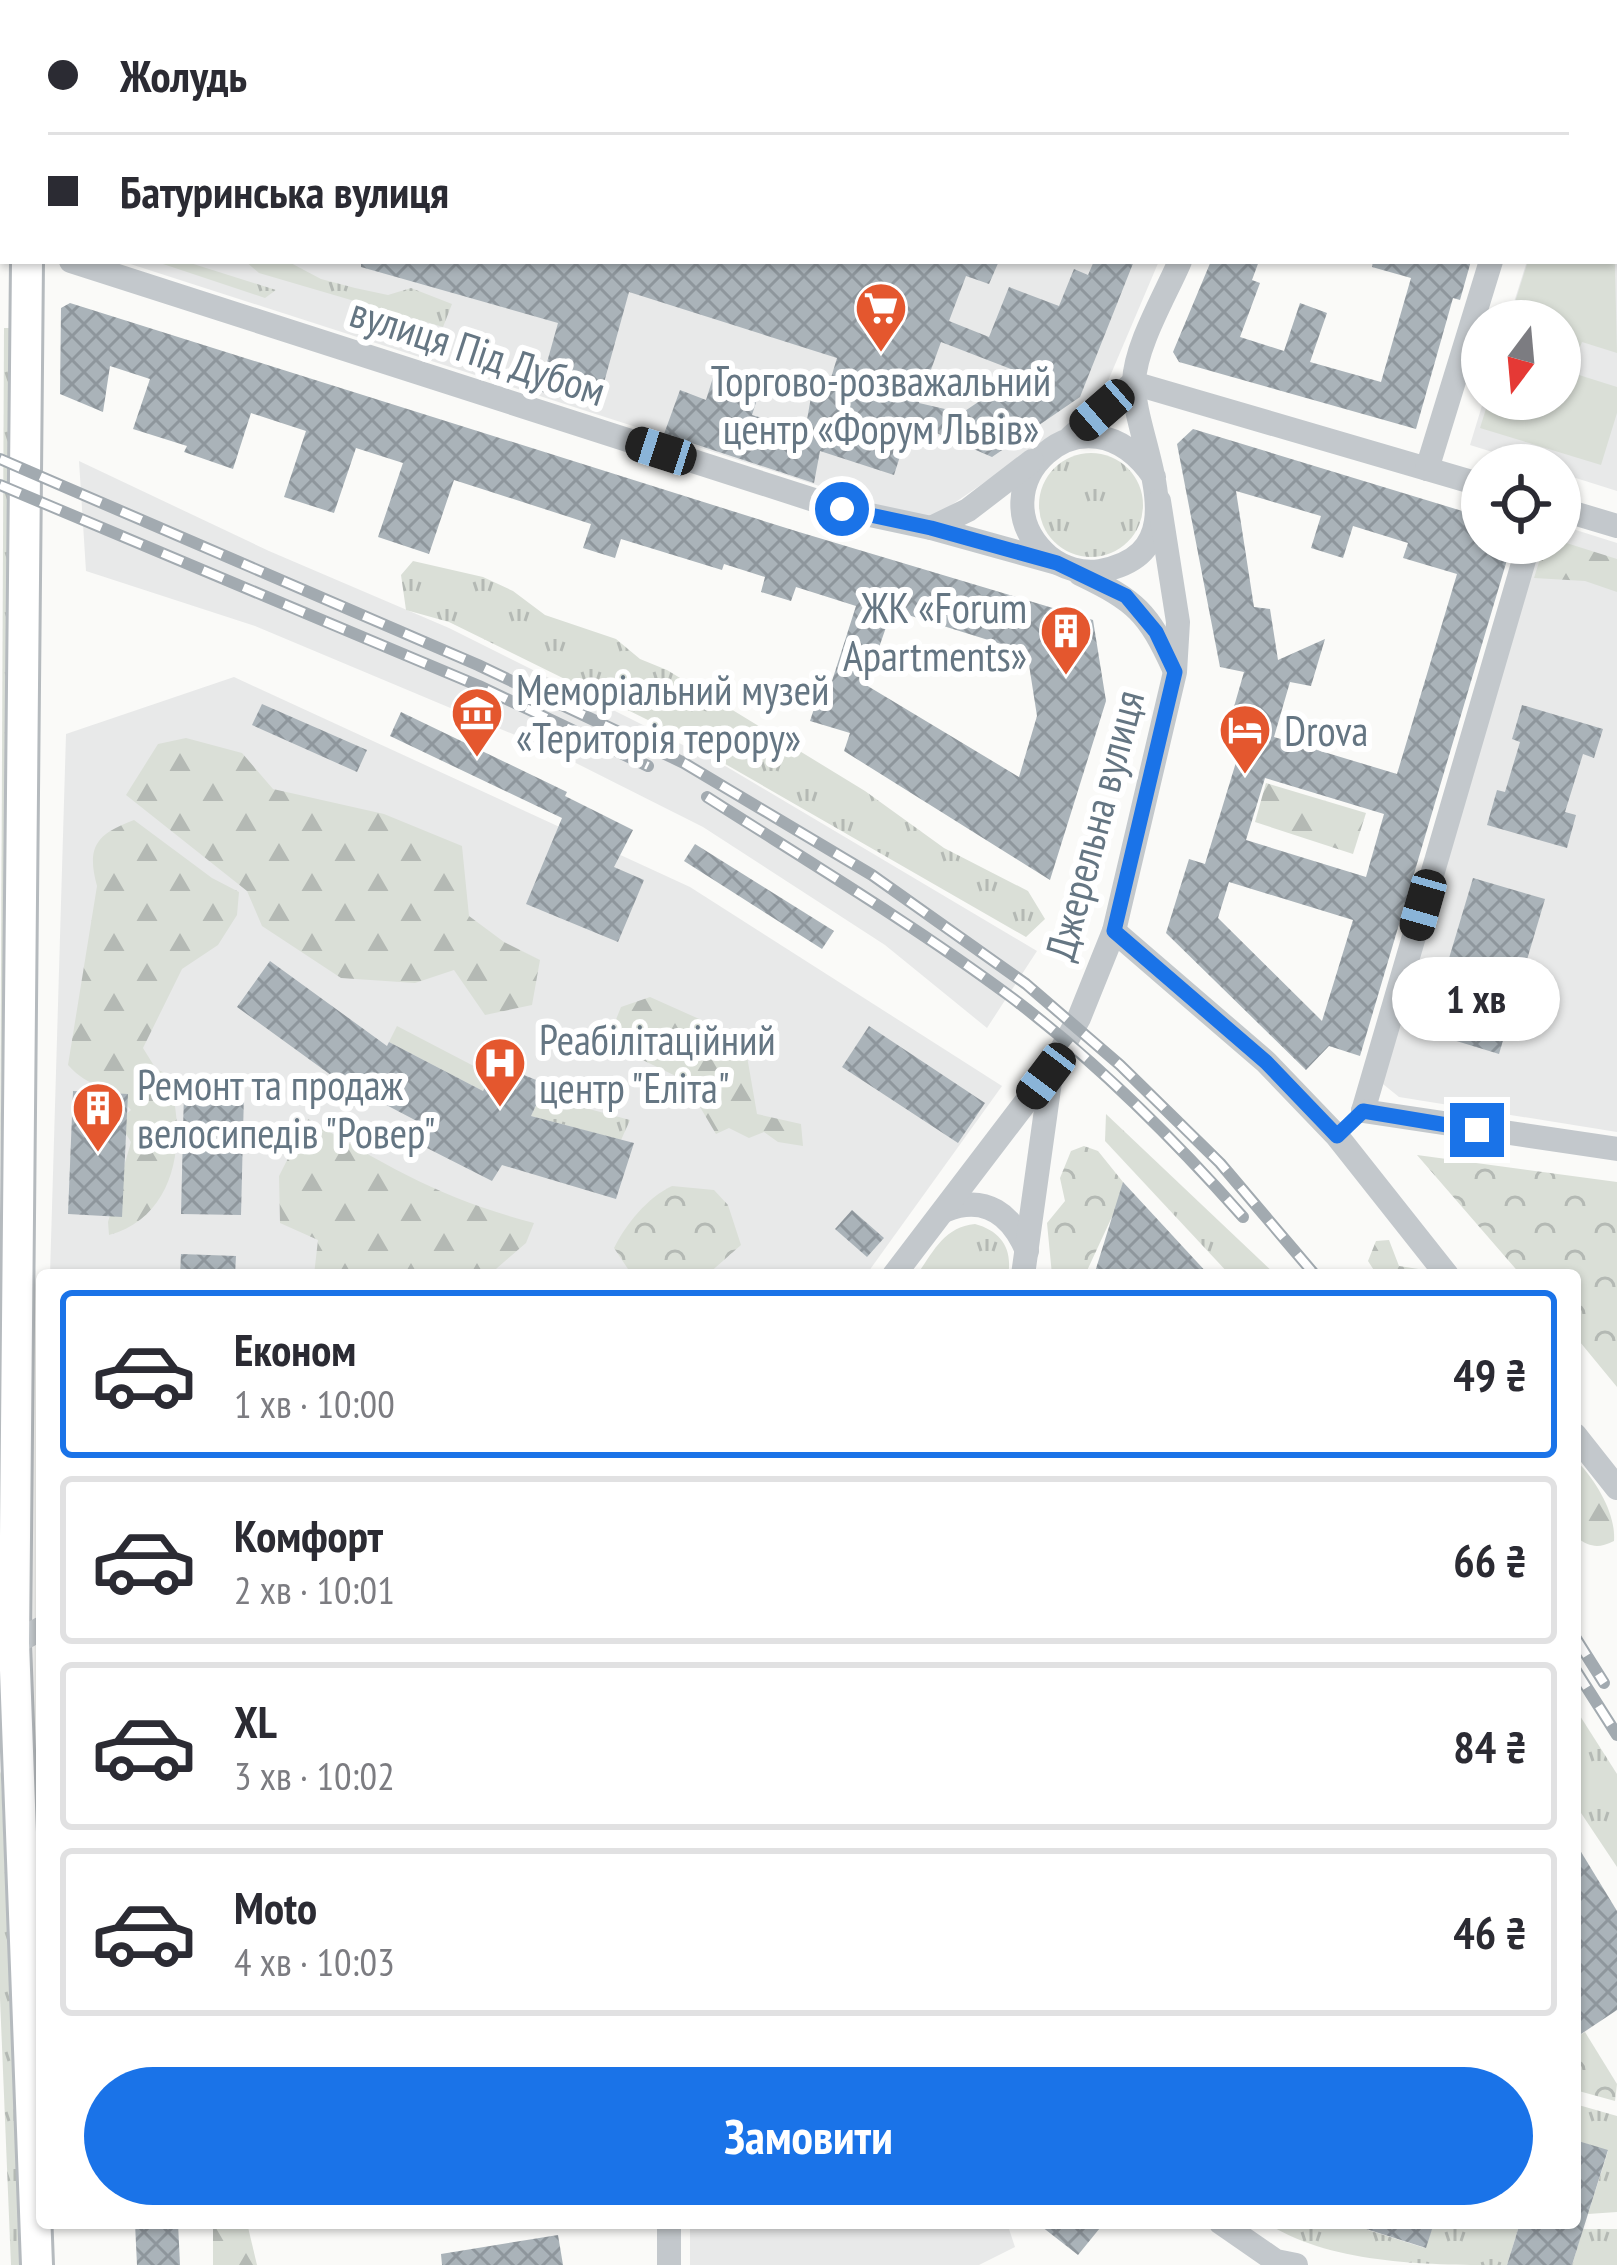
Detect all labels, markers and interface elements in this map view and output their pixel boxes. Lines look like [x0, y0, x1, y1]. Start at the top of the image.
text: Жолудь [120, 46, 247, 104]
text: Батуринська вулиця [120, 162, 449, 220]
supermarket icon: Торгово-розважальний центр «Форум Львів» [853, 280, 909, 354]
street label: вулиця Під Дубом [343, 284, 613, 418]
north arrow [1461, 300, 1581, 420]
map controls [1461, 300, 1581, 564]
place label: Торгово-розважальний центр «Форум Львів» [711, 353, 1051, 456]
car [1063, 373, 1141, 447]
car [621, 423, 701, 479]
button: locate [1461, 444, 1581, 564]
route start [815, 482, 869, 536]
place label: ЖК «Forum Apartments» [843, 580, 1027, 683]
building icon: ЖК «Forum Apartments» [1038, 603, 1094, 677]
place label: Меморіальний музей «Територія терору» [516, 662, 830, 765]
street label: Джерельна вулиця [1032, 684, 1156, 966]
museum icon: Меморіальний музей «Територія терору» [449, 685, 505, 759]
hotel icon: Drova [1217, 702, 1273, 776]
place label: Drova [1284, 703, 1368, 758]
car [1396, 865, 1450, 945]
callout: 1 хв [1393, 956, 1561, 1040]
text: 1 хв [1446, 973, 1506, 1024]
place label: Реабілітаційний центр "Еліта" [539, 1012, 776, 1115]
hospital icon: Реабілітаційний центр "Еліта" [472, 1035, 528, 1109]
car [1010, 1036, 1082, 1116]
place label: Ремонт та продаж велосипедів "Ровер" [137, 1057, 435, 1160]
building icon: Ремонт та продаж велосипедів "Ровер" [70, 1080, 126, 1154]
route end [1450, 1103, 1504, 1157]
icon: car [90, 1320, 198, 1428]
text: Економ [234, 1320, 356, 1378]
text: 49 ₴ [1453, 1345, 1527, 1403]
text: 1 хв · 10:00 [234, 1378, 395, 1429]
icon: car [90, 1506, 198, 1614]
text: Комфорт [234, 1506, 383, 1564]
text: 66 ₴ [1453, 1531, 1527, 1589]
text: 2 хв · 10:01 [234, 1564, 395, 1615]
icon: car [90, 1692, 198, 1800]
text: XL [234, 1692, 277, 1750]
text: 84 ₴ [1453, 1717, 1527, 1775]
text: 3 хв · 10:02 [234, 1750, 395, 1801]
icon: car [90, 1878, 198, 1986]
text: Moto [234, 1878, 317, 1936]
text: 46 ₴ [1453, 1903, 1527, 1961]
text: 4 хв · 10:03 [234, 1936, 395, 1987]
button: Замовити [84, 2067, 1533, 2205]

